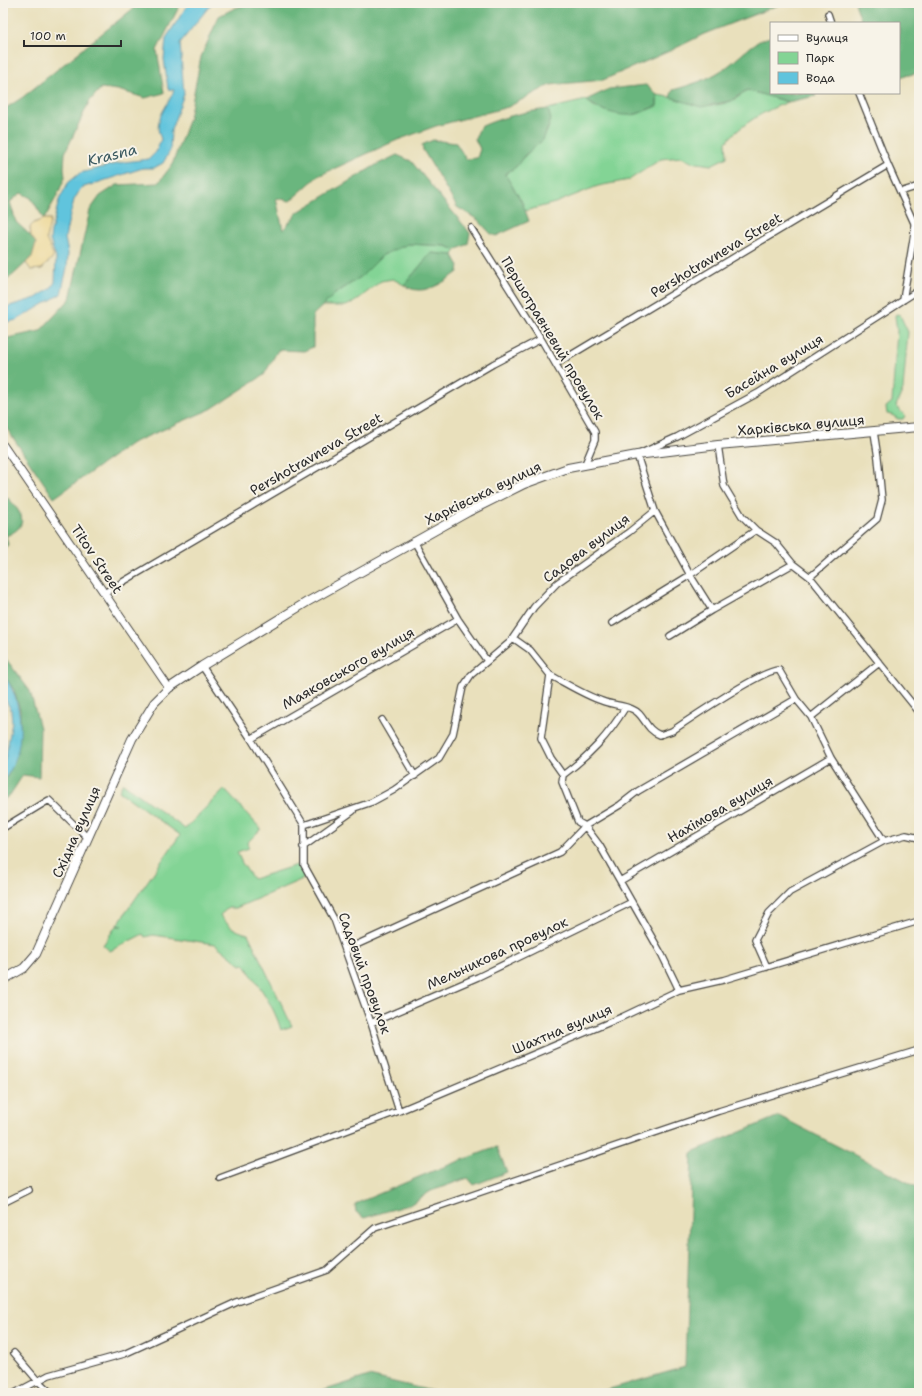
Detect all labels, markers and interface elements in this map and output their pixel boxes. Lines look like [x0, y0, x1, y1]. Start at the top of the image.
scale bar [24, 22, 121, 48]
legend [770, 22, 900, 94]
text: 100 m [30, 28, 66, 44]
text: Вулиця [806, 30, 848, 46]
text: Парк [806, 50, 835, 66]
text: Вода [806, 70, 835, 86]
water label: Krasna [85, 139, 139, 171]
street label: Pershotravneva Street [647, 209, 785, 301]
street label: Першотравневий провулок [497, 253, 609, 423]
street label: Басейна вулиця [721, 330, 827, 402]
street label: Pershotravneva Street [246, 409, 386, 499]
street label: Харківська вулиця [737, 410, 865, 440]
street label: Харківська вулиця [422, 457, 544, 529]
street label: Садова вулиця [539, 510, 633, 586]
street label: Titov Street [67, 521, 127, 597]
street label: Маяковського вулиця [279, 623, 417, 713]
street label: Нахімова вулиця [664, 771, 776, 847]
street label: Східна вулиця [48, 783, 104, 881]
street label: Садовий провулок [335, 910, 396, 1037]
street label: Мельникова провулок [424, 912, 571, 994]
street label: Шахтна вулиця [509, 1000, 615, 1058]

